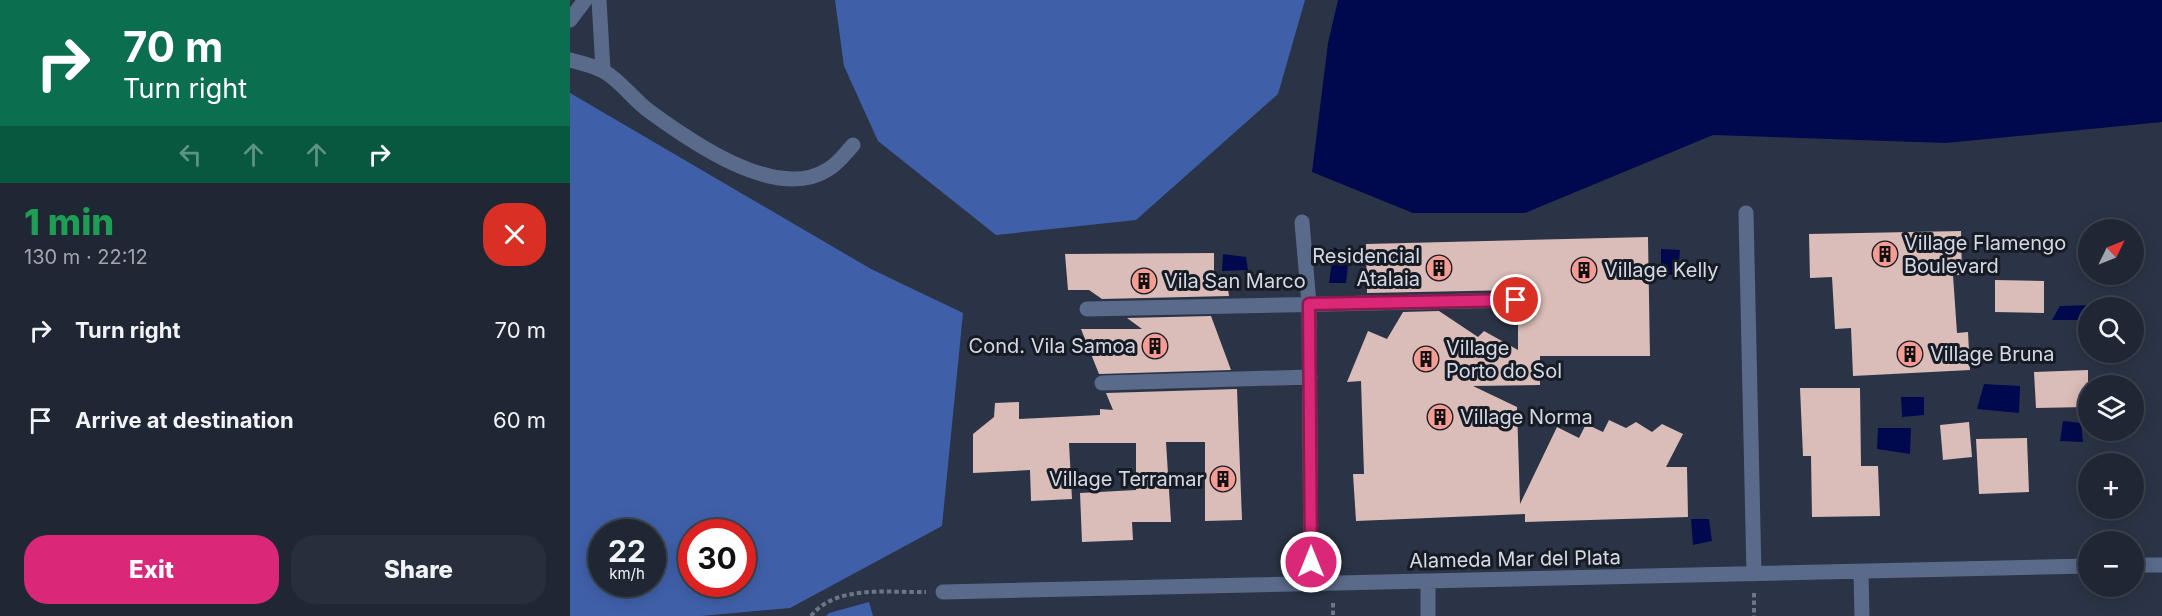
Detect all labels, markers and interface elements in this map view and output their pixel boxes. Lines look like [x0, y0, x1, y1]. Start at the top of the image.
text: 70 m [123, 21, 223, 72]
icon: right [24, 24, 102, 102]
text: Turn right [123, 72, 247, 105]
icon: left [174, 138, 207, 171]
icon: ahead [237, 138, 270, 171]
icon: ahead [300, 138, 333, 171]
icon: right [363, 138, 396, 171]
text: 1 min [24, 200, 114, 244]
button: close [483, 203, 546, 266]
north arrow [2078, 219, 2144, 285]
map controls [2078, 219, 2144, 597]
place label: Village Flamengo Boulevard [1904, 231, 2066, 278]
building icon: Village Flamengo Boulevard [1870, 239, 1900, 269]
place label: Residencial Atalaia [1312, 244, 1420, 291]
text: 130 m · 22:12 [24, 245, 148, 269]
building icon: Residencial Atalaia [1424, 253, 1454, 283]
building icon: Village Kelly [1569, 255, 1599, 285]
place label: Village Kelly [1604, 258, 1718, 282]
building icon: Vila San Marco [1129, 266, 1159, 296]
place label: Vila San Marco [1164, 269, 1306, 293]
pin [1490, 274, 1541, 325]
icon: arrive [1499, 283, 1532, 316]
button: search [2078, 297, 2144, 363]
icon: right [24, 314, 57, 347]
text: Turn right [75, 317, 181, 343]
text: 70 m [495, 317, 546, 343]
building icon: Cond. Vila Samoa [1140, 331, 1170, 361]
place label: Cond. Vila Samoa [969, 334, 1136, 358]
place label: Village Porto do Sol [1446, 336, 1562, 383]
building icon: Village Bruna [1895, 339, 1925, 369]
place label: Village Bruna [1930, 342, 2055, 366]
building icon: Village Porto do Sol [1411, 344, 1441, 374]
button: layers [2078, 375, 2144, 441]
building icon: Village Norma [1425, 402, 1455, 432]
icon: arrive [24, 404, 57, 437]
place label: Village Norma [1460, 405, 1593, 429]
text: Arrive at destination [75, 407, 294, 433]
text: 60 m [493, 407, 546, 433]
button: + [2078, 453, 2144, 519]
building icon: Village Terramar [1208, 464, 1238, 494]
place label: Village Terramar [1049, 467, 1204, 491]
speed limit sign: 30 [678, 519, 756, 597]
position arrow [1279, 530, 1343, 594]
button: − [2078, 531, 2144, 597]
text: 22 [608, 533, 646, 569]
button: Exit [24, 535, 279, 604]
button: Share [291, 535, 546, 604]
street label: Alameda Mar del Plata [1409, 545, 1621, 573]
text: km/h [609, 564, 645, 583]

